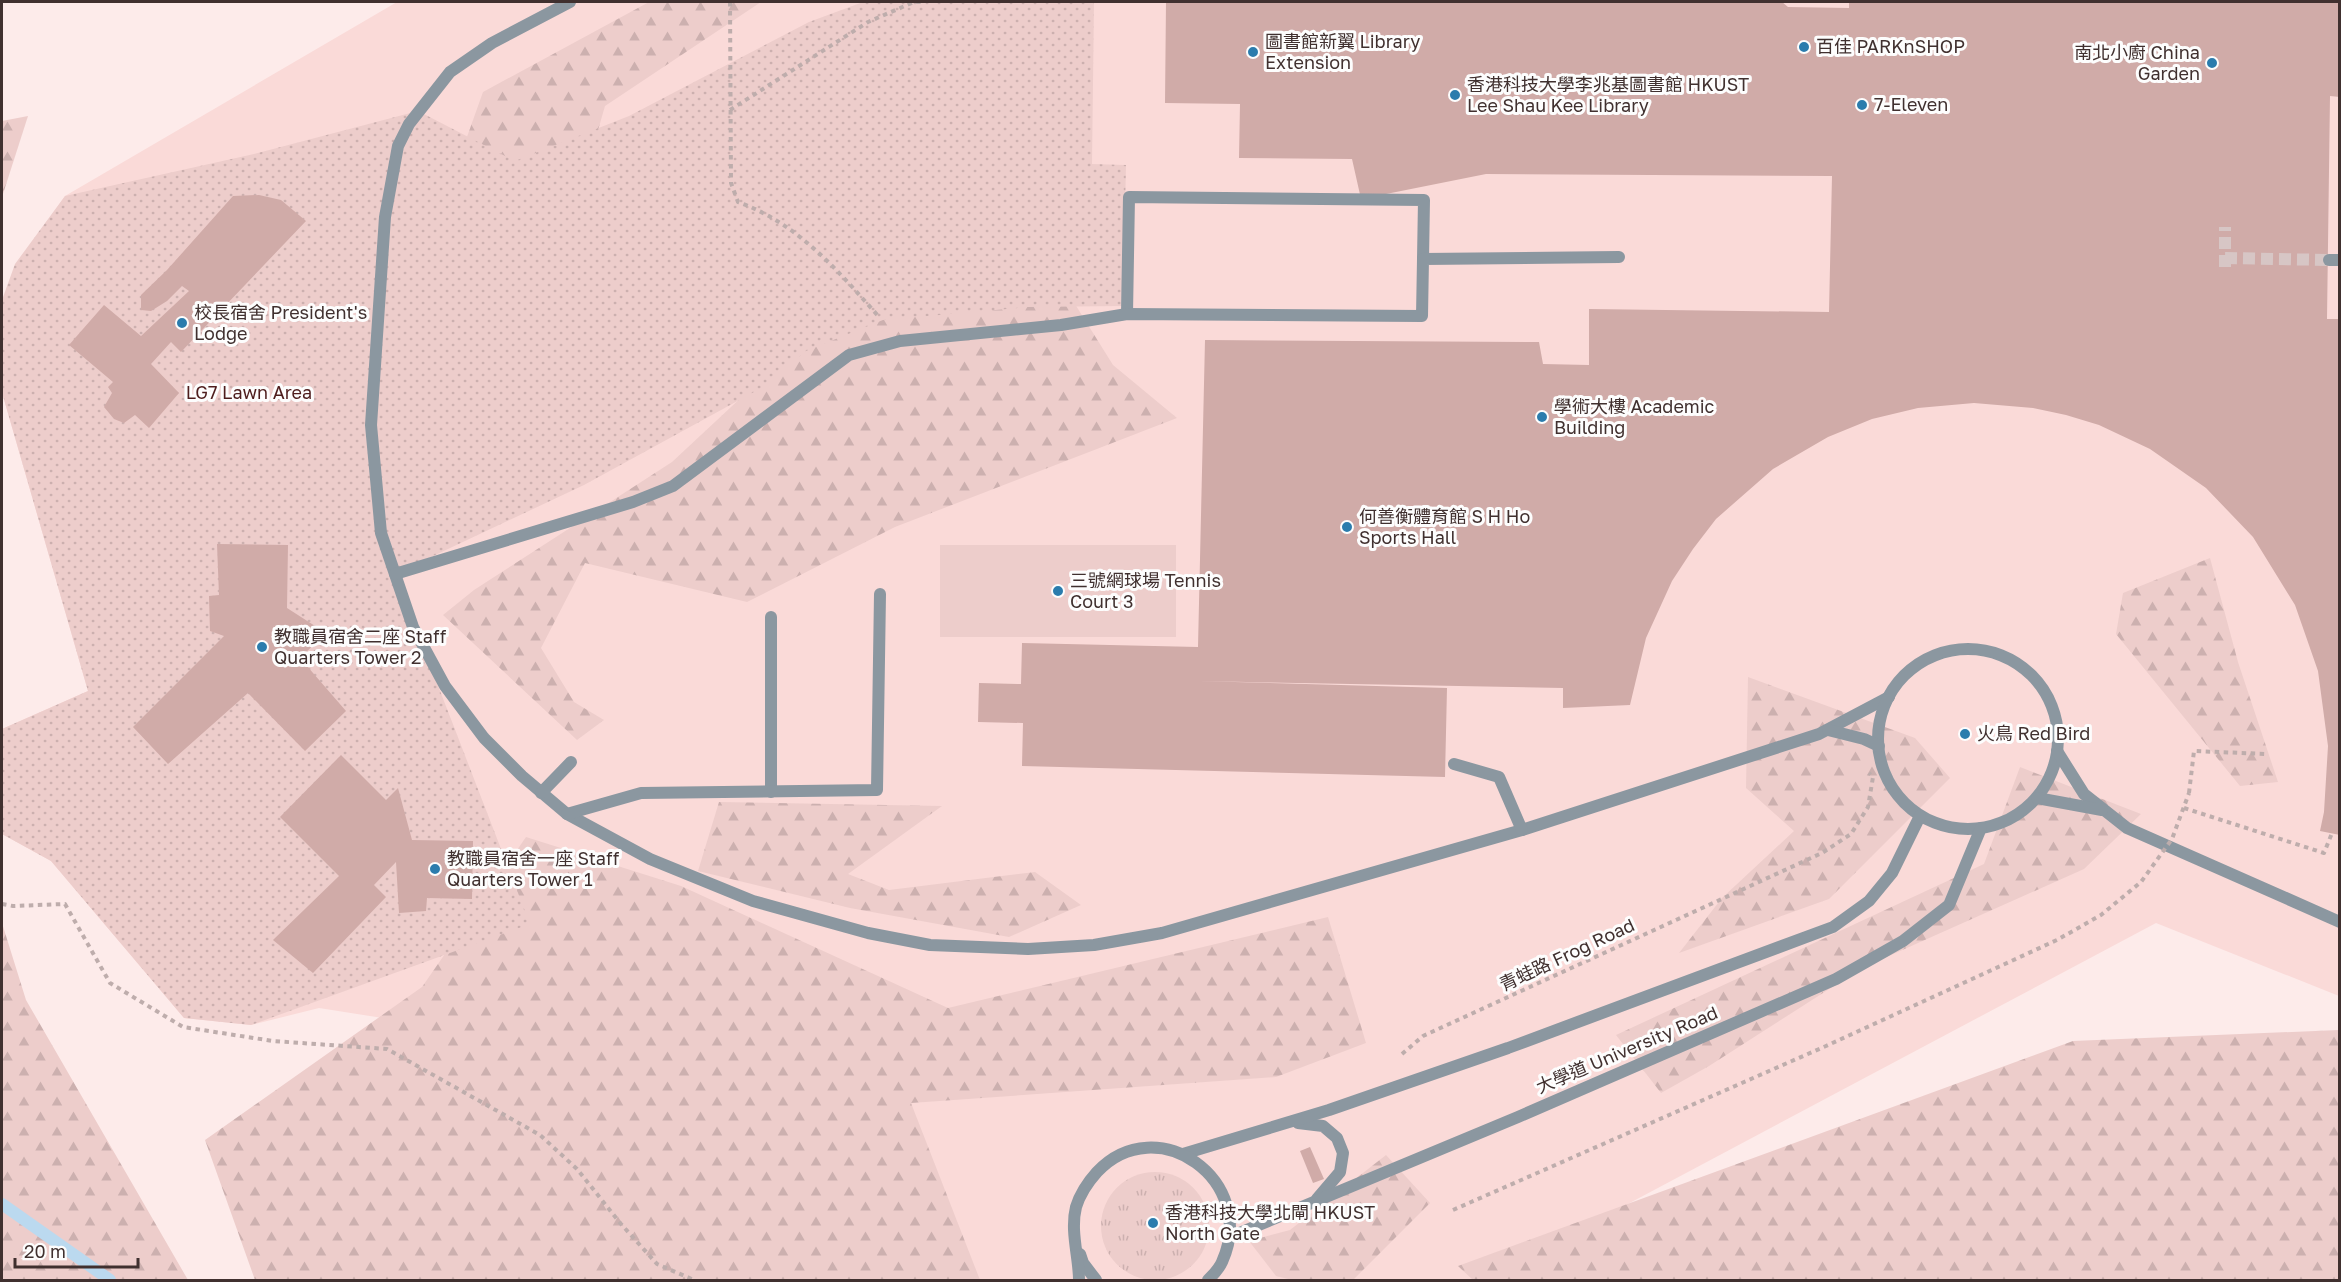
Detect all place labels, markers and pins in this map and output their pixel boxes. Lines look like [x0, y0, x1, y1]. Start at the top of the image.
place label: 圖書館新翼 Library Extension [1265, 30, 1420, 73]
place label: 百佳 PARKnSHOP [1816, 35, 1965, 57]
marker: 百佳 PARKnSHOP [1797, 40, 1811, 54]
place label: 南北小廚 China Garden [2074, 41, 2200, 84]
marker: 圖書館新翼 Library Extension [1246, 45, 1260, 59]
marker: 南北小廚 China Garden [2205, 56, 2219, 70]
place label: 香港科技大學李兆基圖書館 HKUST Lee Shau Kee Library [1467, 73, 1749, 116]
marker: 香港科技大學李兆基圖書館 HKUST Lee Shau Kee Library [1448, 88, 1462, 102]
place label: 7-Eleven [1874, 93, 1948, 115]
marker: 7-Eleven [1855, 98, 1869, 112]
place label: 校長宿舍 President's Lodge [194, 301, 367, 344]
marker: 校長宿舍 President's Lodge [175, 316, 189, 330]
place label: 學術大樓 Academic Building [1554, 395, 1715, 438]
marker: 學術大樓 Academic Building [1535, 410, 1549, 424]
place label: 何善衡體育館 S H Ho Sports Hall [1359, 505, 1530, 548]
marker: 何善衡體育館 S H Ho Sports Hall [1340, 520, 1354, 534]
place label: 三號網球場 Tennis Court 3 [1070, 569, 1221, 612]
marker: 三號網球場 Tennis Court 3 [1051, 584, 1065, 598]
place label: 教職員宿舍二座 Staff Quarters Tower 2 [274, 625, 447, 668]
marker: 教職員宿舍二座 Staff Quarters Tower 2 [255, 640, 269, 654]
place label: 火鳥 Red Bird [1977, 722, 2090, 744]
marker: 火鳥 Red Bird [1958, 727, 1972, 741]
place label: 教職員宿舍一座 Staff Quarters Tower 1 [447, 847, 620, 890]
marker: 教職員宿舍一座 Staff Quarters Tower 1 [428, 862, 442, 876]
place label: 香港科技大學北閘 HKUST North Gate [1165, 1201, 1375, 1244]
marker: 香港科技大學北閘 HKUST North Gate [1146, 1216, 1160, 1230]

